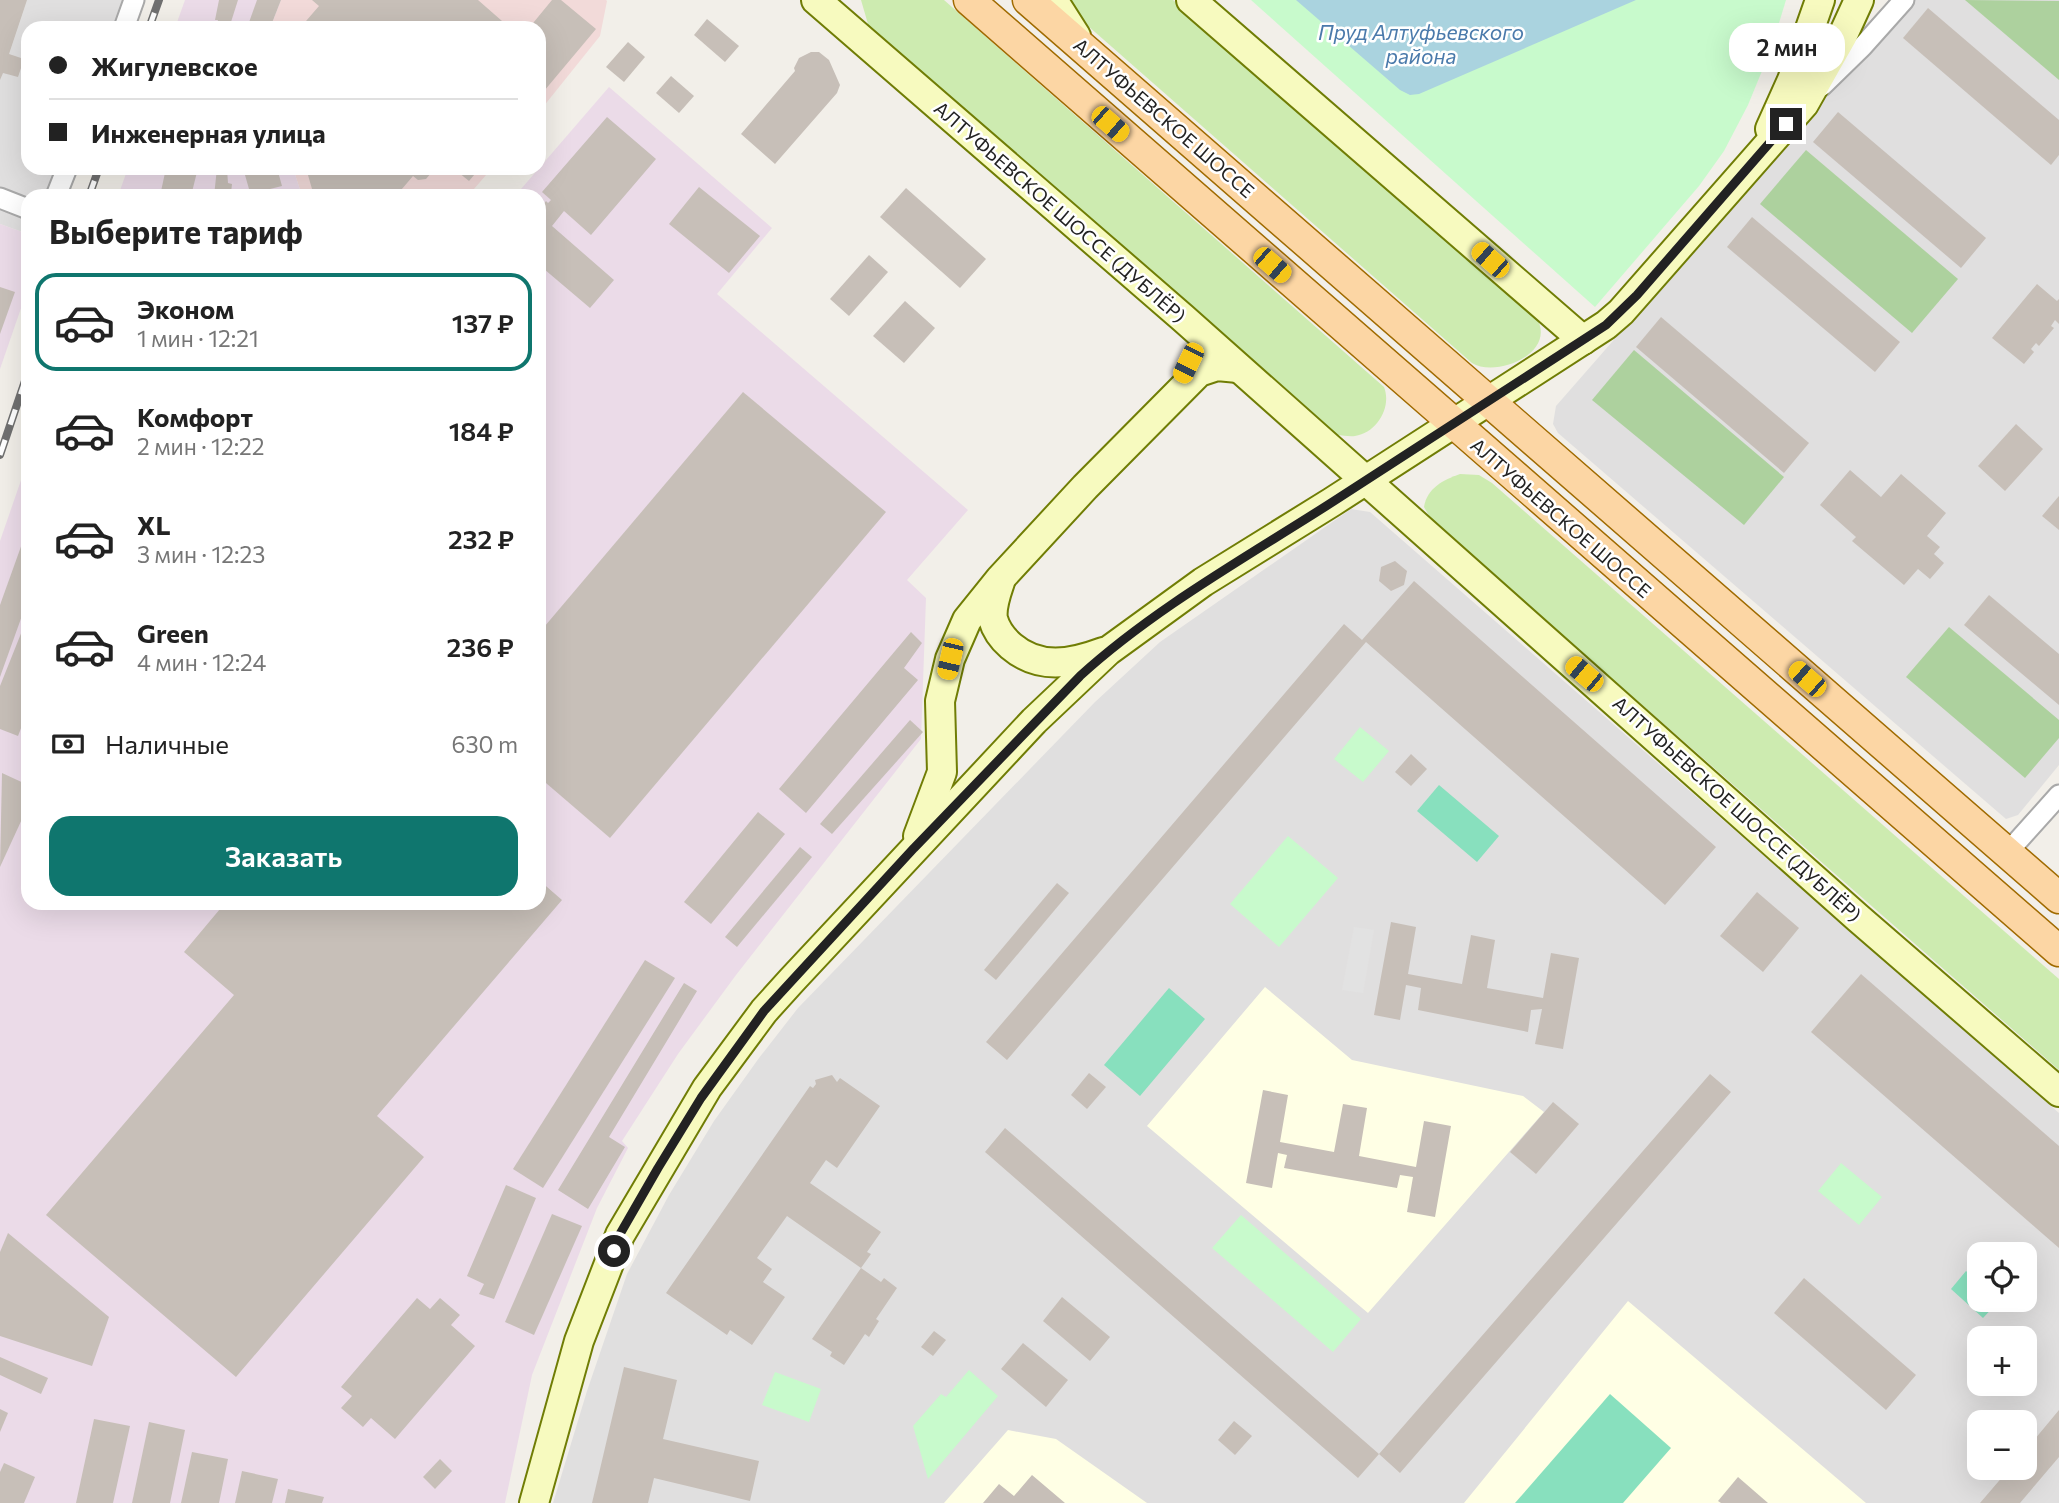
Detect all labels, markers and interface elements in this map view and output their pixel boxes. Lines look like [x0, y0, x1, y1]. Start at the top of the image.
water label: Пруд Алтуфьевского района [1318, 19, 1524, 68]
callout: 2 мин [1728, 23, 1844, 72]
street label: АЛТУФЬЕВСКОЕ ШОССЕ [1069, 33, 1259, 202]
text: 2 мин [1757, 33, 1817, 61]
text: Жигулевское [91, 50, 258, 81]
street label: АЛТУФЬЕВСКОЕ ШОССЕ (ДУБЛЁР) [930, 96, 1191, 327]
car [1088, 102, 1133, 146]
route end [1770, 108, 1802, 140]
text: Инженерная улица [91, 117, 326, 148]
text: Выберите тариф [49, 211, 303, 251]
car [1468, 238, 1513, 282]
car [1250, 243, 1295, 287]
icon: car [53, 291, 116, 354]
text: Эконом [137, 293, 234, 324]
text: 137 ₽ [452, 307, 514, 338]
text: 1 мин · 12:21 [137, 324, 259, 352]
car [1170, 340, 1207, 386]
icon: car [53, 399, 116, 462]
text: Комфорт [137, 401, 253, 432]
text: 184 ₽ [449, 415, 514, 446]
text: 2 мин · 12:22 [137, 432, 265, 460]
street label: АЛТУФЬЕВСКОЕ ШОССЕ [1466, 433, 1656, 602]
icon: car [53, 507, 116, 570]
text: XL [137, 509, 171, 540]
text: 232 ₽ [448, 523, 514, 554]
text: 3 мин · 12:23 [137, 540, 265, 568]
icon: car [53, 615, 116, 678]
text: Green [137, 617, 209, 648]
text: 236 ₽ [447, 631, 514, 662]
car [936, 636, 965, 682]
text: 4 мин · 12:24 [137, 648, 266, 676]
car [1562, 652, 1607, 696]
car [1785, 657, 1830, 701]
street label: АЛТУФЬЕВСКОЕ ШОССЕ (ДУБЛЁР) [1609, 691, 1866, 926]
icon: cash [49, 725, 87, 763]
text: Наличные [105, 728, 229, 759]
text: 630 m [452, 730, 518, 758]
button: Заказать [49, 816, 518, 896]
route start [598, 1235, 630, 1267]
map controls [1967, 1242, 2037, 1480]
button: locate [1967, 1242, 2037, 1312]
button: + [1967, 1326, 2037, 1396]
button: − [1967, 1410, 2037, 1480]

